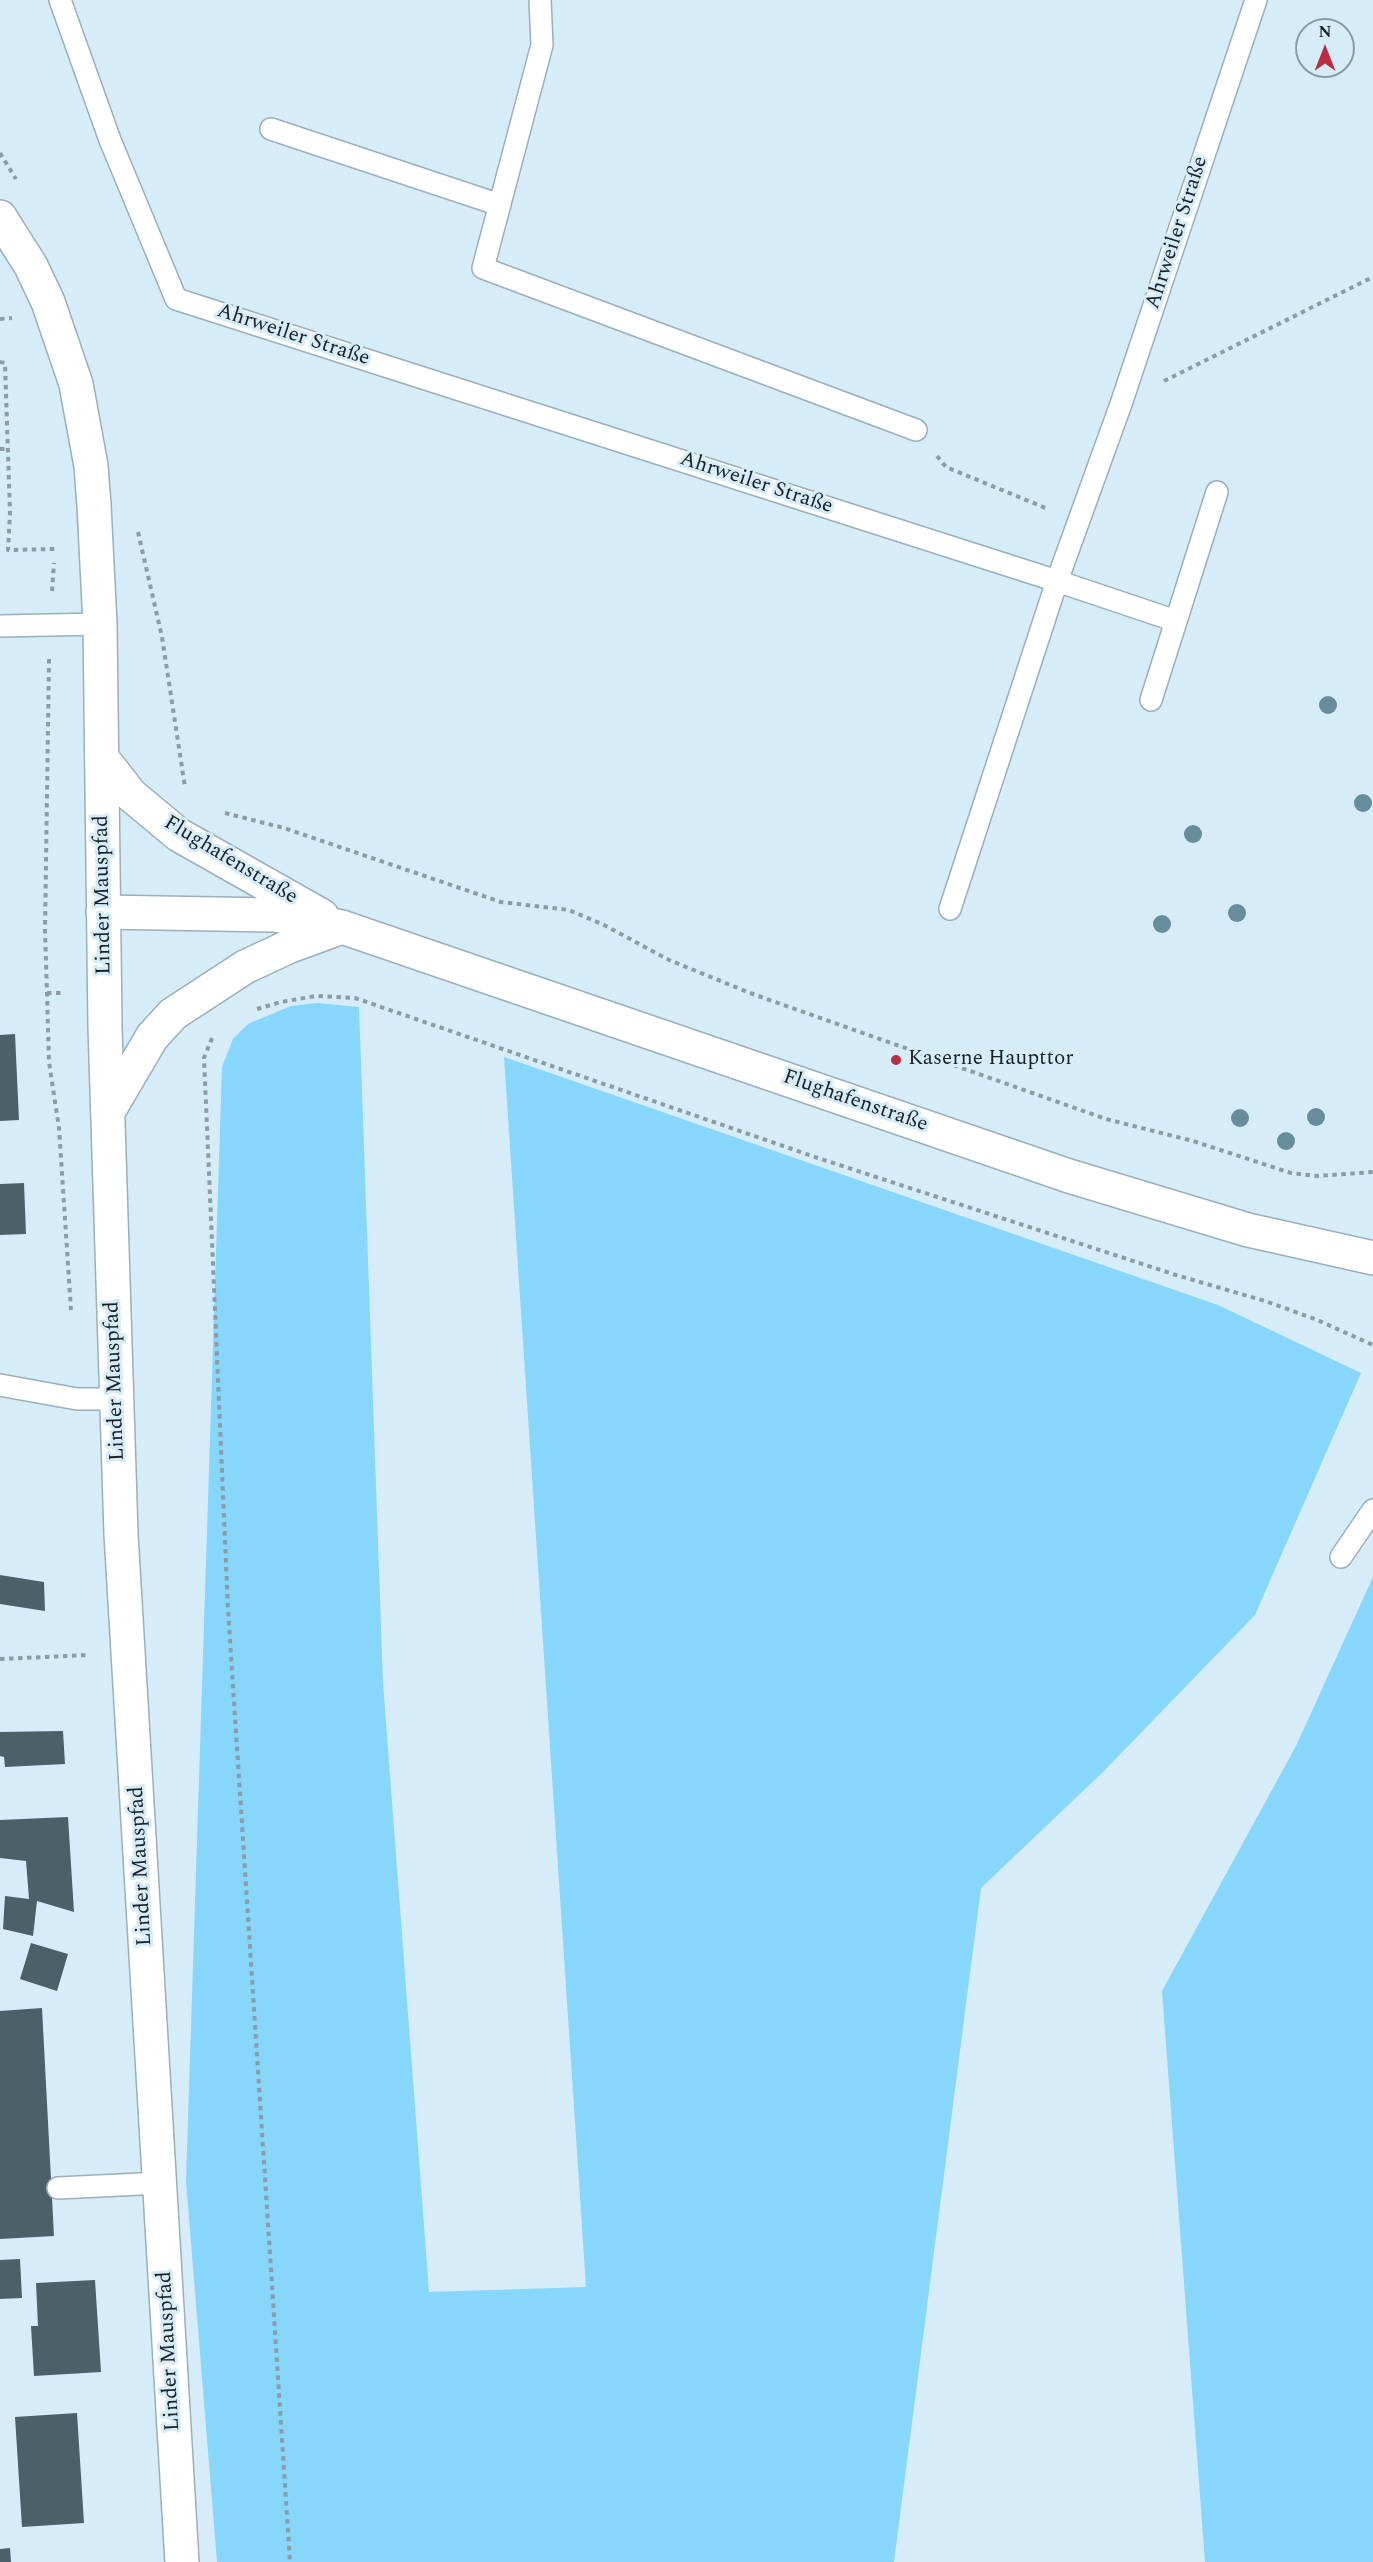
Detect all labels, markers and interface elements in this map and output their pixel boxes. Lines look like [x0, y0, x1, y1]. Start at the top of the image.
north arrow [1295, 18, 1355, 78]
text: N [1318, 20, 1332, 44]
street label: Ahrweiler Straße [1141, 153, 1215, 313]
street label: Ahrweiler Straße [213, 299, 373, 373]
street label: Ahrweiler Straße [676, 447, 836, 521]
street label: Flughafenstraße [159, 811, 301, 911]
street label: Linder Mauspfad [90, 815, 118, 975]
place label: Kaserne Haupttor [908, 1047, 1074, 1073]
marker: Kaserne Haupttor [889, 1053, 903, 1067]
street label: Flughafenstraße [779, 1065, 931, 1139]
street label: Linder Mauspfad [101, 1301, 131, 1461]
street label: Linder Mauspfad [125, 1785, 159, 1947]
street label: Linder Mauspfad [153, 2270, 187, 2432]

